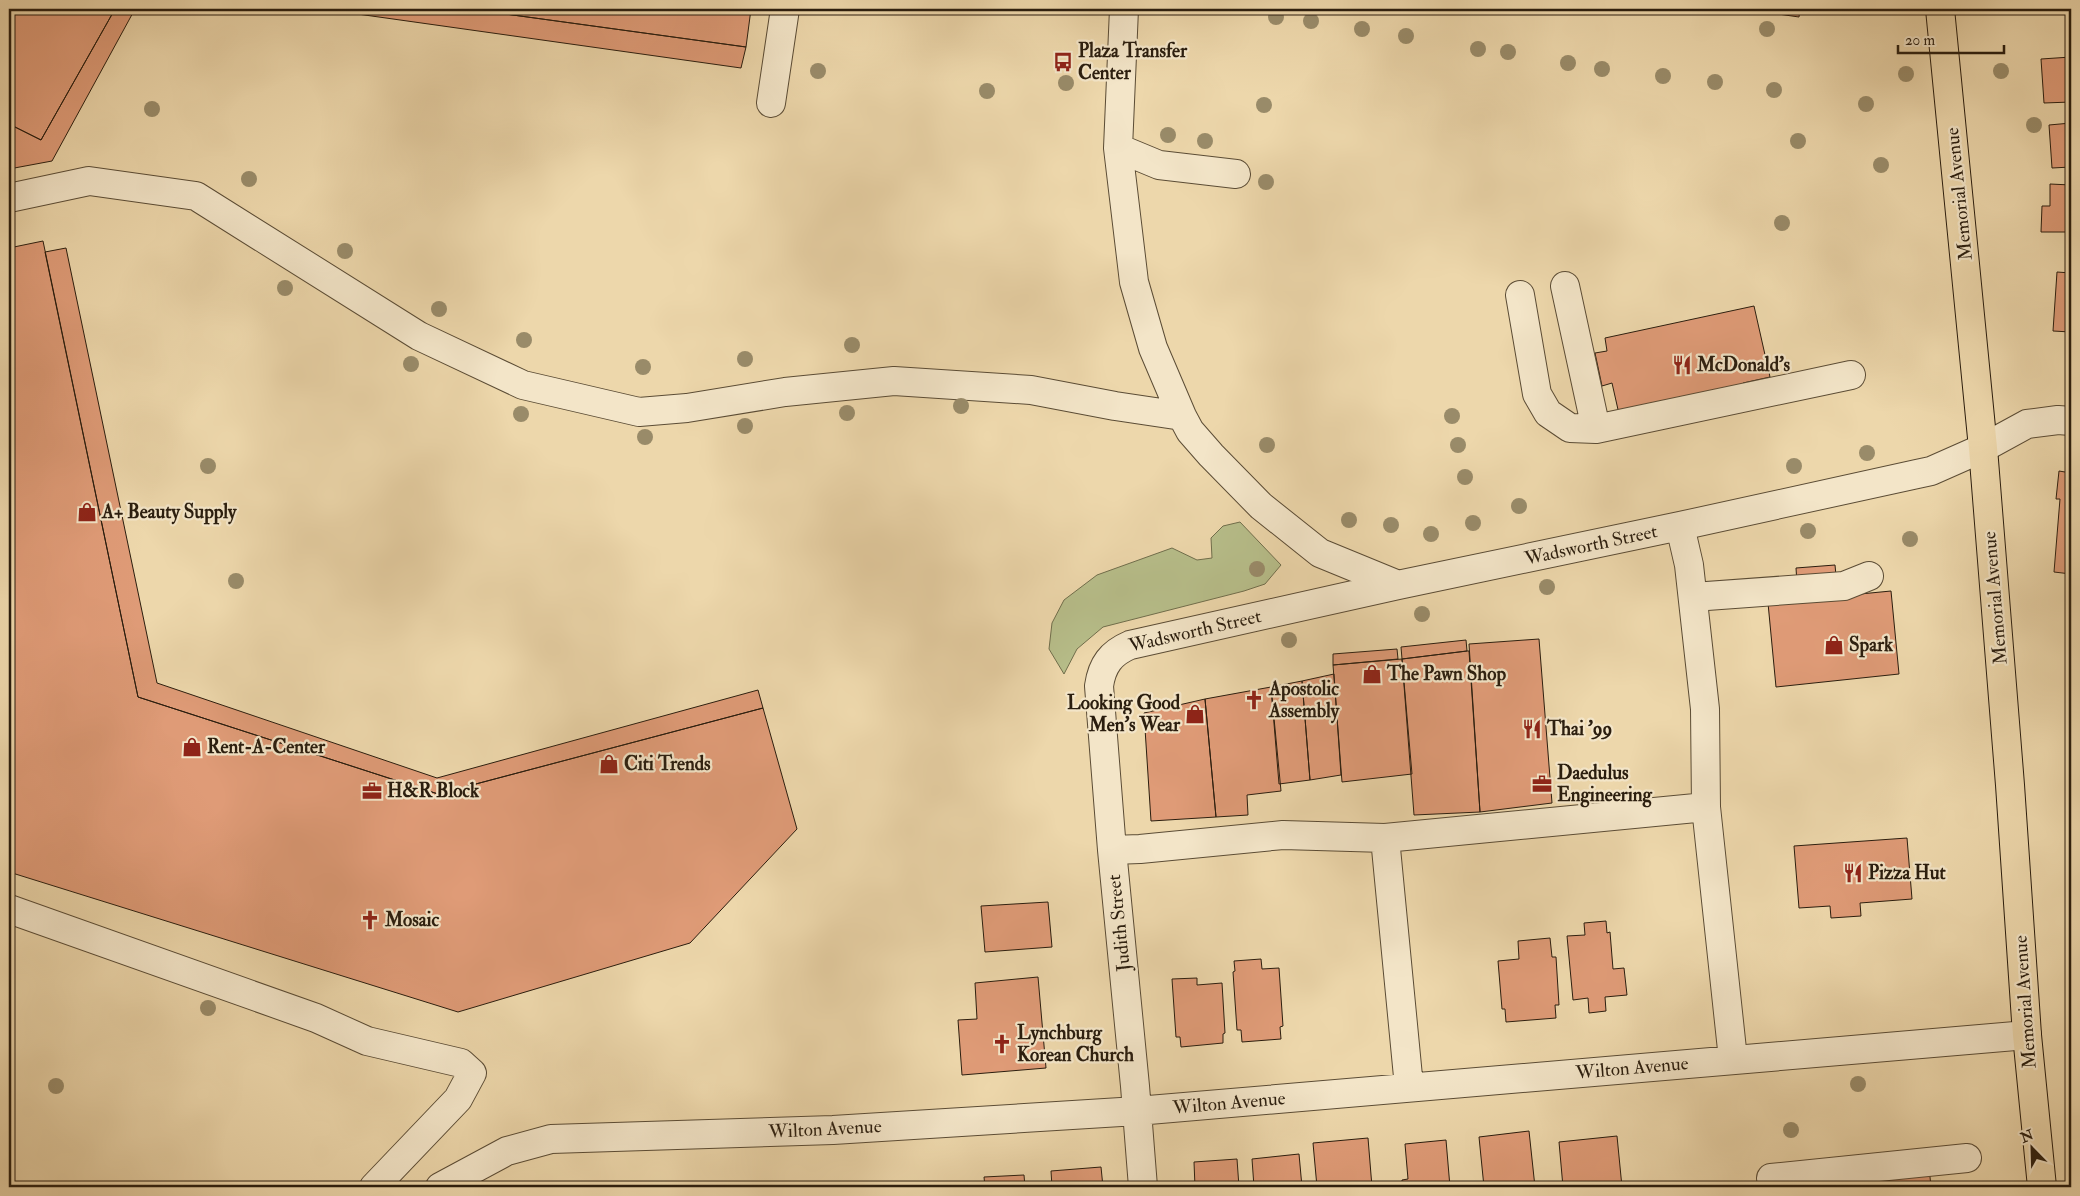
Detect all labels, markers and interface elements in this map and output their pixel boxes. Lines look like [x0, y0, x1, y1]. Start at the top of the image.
scale bar [1898, 22, 2004, 54]
text: 20 m [1905, 31, 1935, 50]
place label: Plaza Transfer Center [1078, 39, 1188, 85]
bus stop icon: Plaza Transfer Center [1052, 51, 1074, 73]
street label: Memorial Avenue [1940, 126, 1978, 262]
place label: McDonald's [1696, 353, 1791, 377]
restaurant icon: McDonald's [1671, 354, 1693, 376]
place label: A+ Beauty Supply [101, 500, 237, 525]
shop icon: A+ Beauty Supply [76, 501, 98, 523]
street label: Wadsworth Street [1521, 519, 1660, 571]
street label: Memorial Avenue [1977, 530, 2013, 666]
street label: Wadsworth Street [1126, 604, 1264, 658]
place label: Spark [1849, 633, 1894, 658]
shop icon: Spark [1823, 634, 1845, 656]
place label: The Pawn Shop [1386, 662, 1506, 687]
shop icon: The Pawn Shop [1361, 663, 1383, 685]
place label: Apostolic Assembly [1268, 677, 1340, 724]
church icon: Apostolic Assembly [1243, 689, 1265, 711]
place label: Looking Good Men's Wear [1067, 691, 1181, 737]
shop icon: Looking Good Men's Wear [1184, 703, 1206, 725]
place label: Thai '99 [1546, 717, 1612, 741]
restaurant icon: Thai '99 [1521, 718, 1543, 740]
place label: Rent-A-Center [207, 735, 326, 759]
shop icon: Rent-A-Center [181, 736, 203, 758]
place label: Citi Trends [624, 752, 711, 776]
shop icon: Citi Trends [598, 753, 620, 775]
place label: Daedulus Engineering [1557, 761, 1653, 808]
office icon: Daedulus Engineering [1531, 773, 1553, 795]
place label: H&R Block [387, 779, 480, 803]
office icon: H&R Block [361, 780, 383, 802]
place label: Pizza Hut [1868, 861, 1946, 885]
restaurant icon: Pizza Hut [1842, 862, 1864, 884]
street label: Judith Street [1102, 873, 1136, 974]
place label: Mosaic [384, 908, 439, 932]
church icon: Mosaic [359, 909, 381, 931]
street label: Memorial Avenue [2008, 934, 2042, 1069]
place label: Lynchburg Korean Church [1017, 1021, 1134, 1067]
church icon: Lynchburg Korean Church [991, 1033, 1013, 1055]
street label: Wilton Avenue [1574, 1051, 1689, 1085]
street label: Wilton Avenue [1171, 1086, 1286, 1120]
street label: Wilton Avenue [767, 1114, 882, 1144]
north arrow [2008, 1124, 2058, 1174]
text: N [2017, 1126, 2037, 1147]

